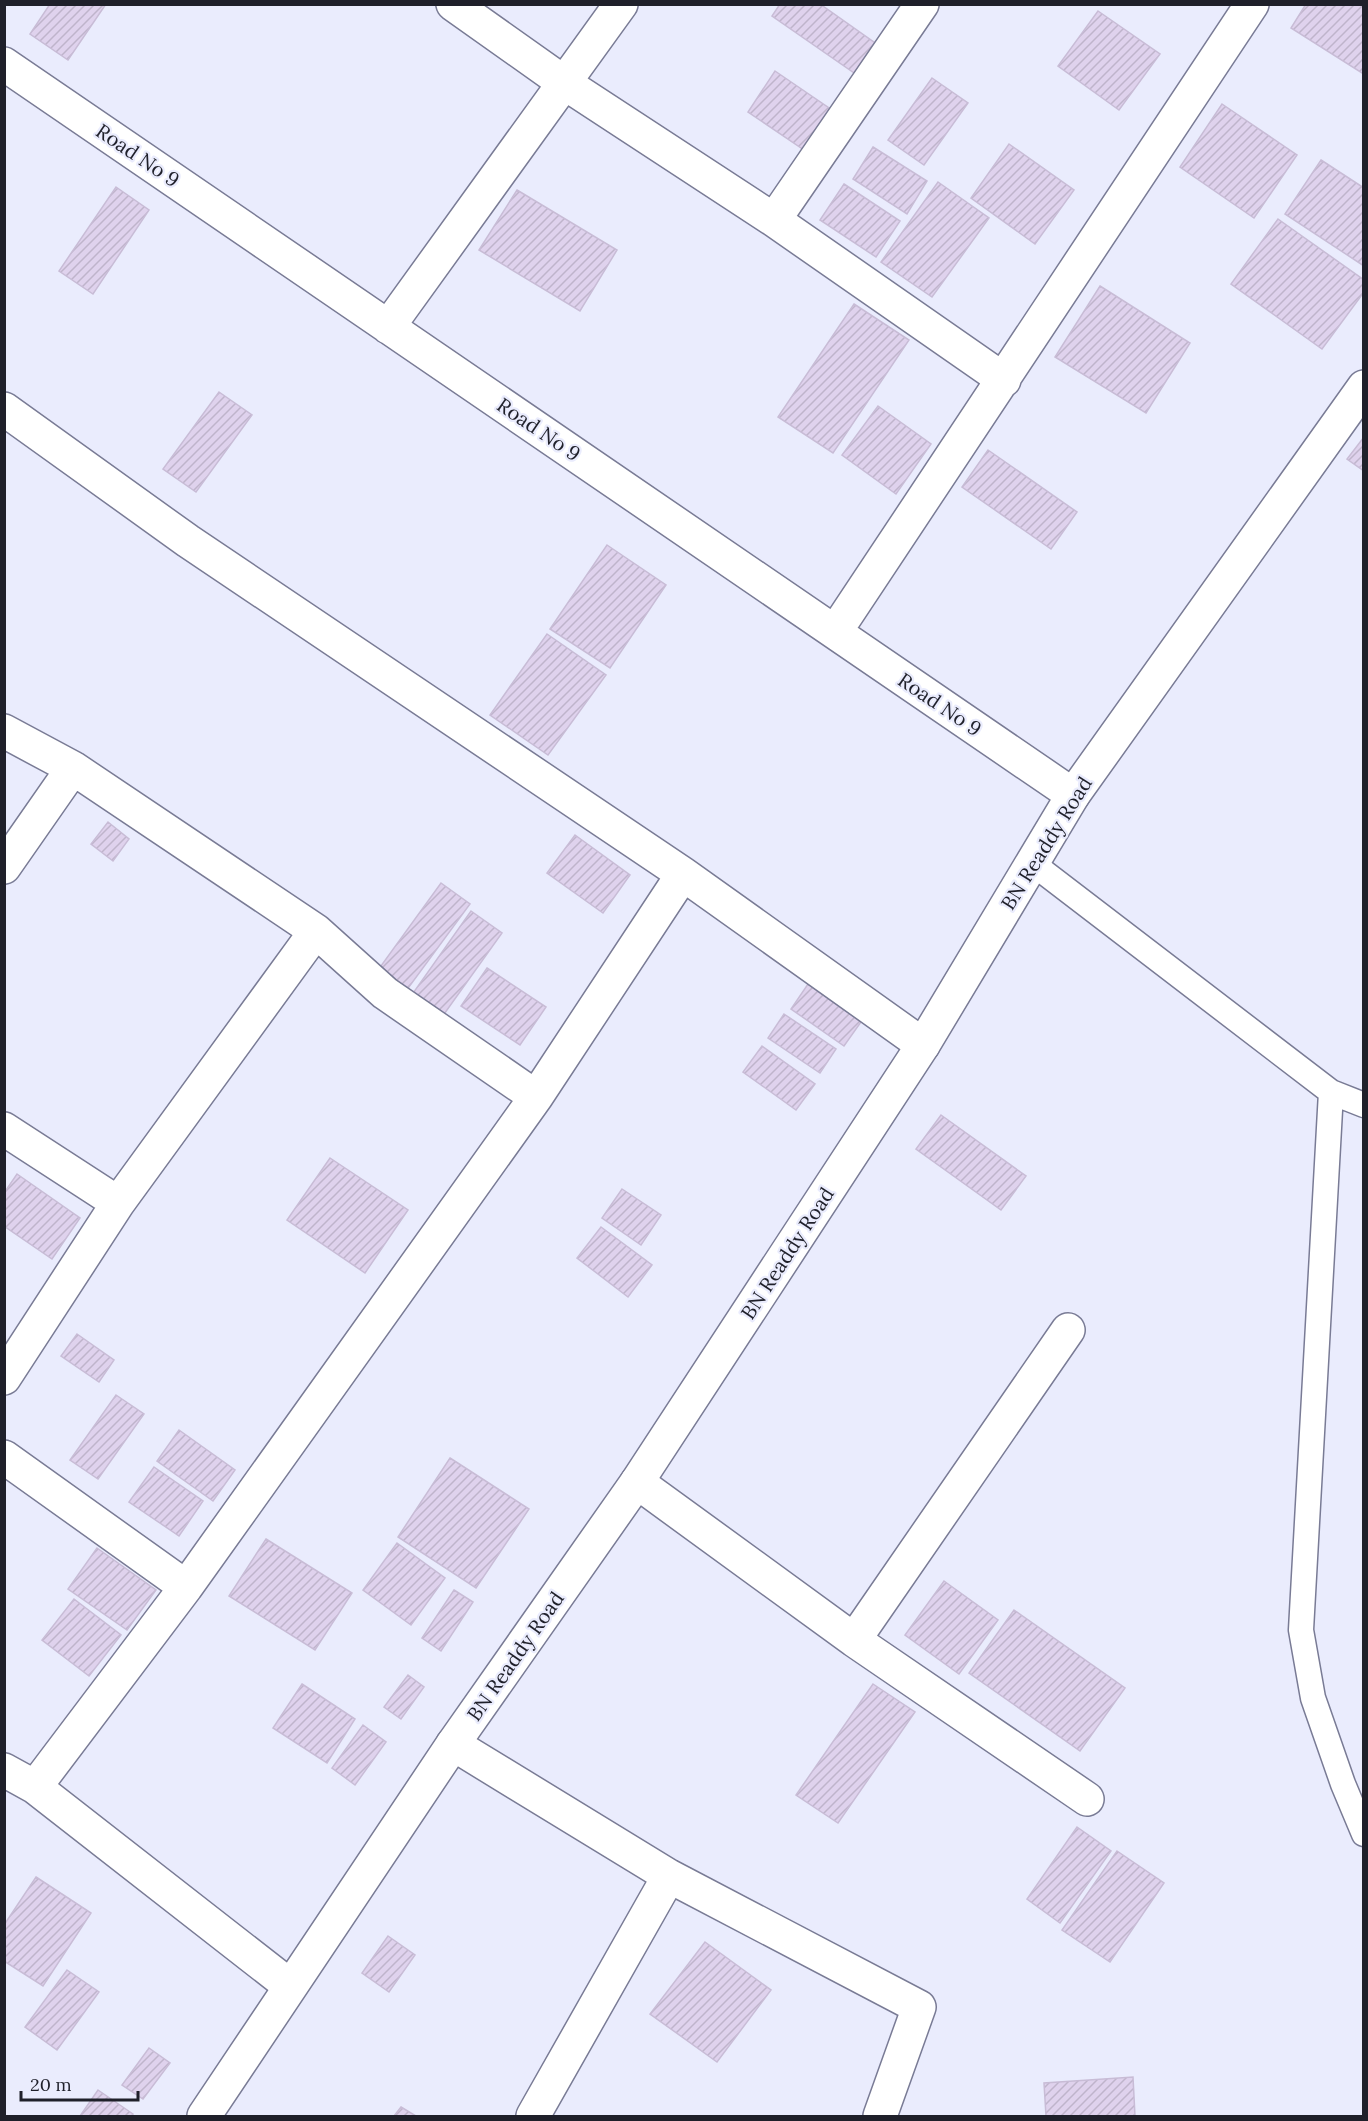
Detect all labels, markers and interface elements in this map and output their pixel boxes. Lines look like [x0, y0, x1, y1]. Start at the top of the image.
street label: Road No 9 [92, 118, 184, 192]
street label: Road No 9 [493, 392, 585, 466]
street label: Road No 9 [894, 667, 986, 741]
street label: BN Readdy Road [995, 772, 1097, 914]
street label: BN Readdy Road [735, 1182, 839, 1324]
street label: BN Readdy Road [461, 1586, 569, 1726]
scale bar [21, 2064, 138, 2102]
text: 20 m [30, 2073, 72, 2096]

